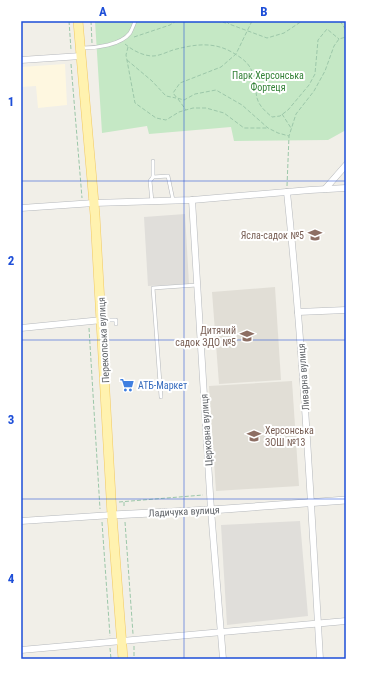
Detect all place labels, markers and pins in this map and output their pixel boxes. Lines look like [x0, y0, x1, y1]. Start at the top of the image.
school or university icon: Ясла-садок №5 [307, 227, 323, 243]
place label: Ясла-садок №5 [241, 230, 304, 241]
place label: Дитячий садок ЗДО №5 [175, 325, 236, 348]
school or university icon: Дитячий садок ЗДО №5 [239, 328, 255, 344]
supermarket icon: АТБ-Маркет [119, 377, 135, 393]
place label: АТБ-Маркет [138, 380, 187, 391]
place label: Херсонська ЗОШ №13 [265, 425, 314, 448]
school or university icon: Херсонська ЗОШ №13 [246, 428, 262, 444]

